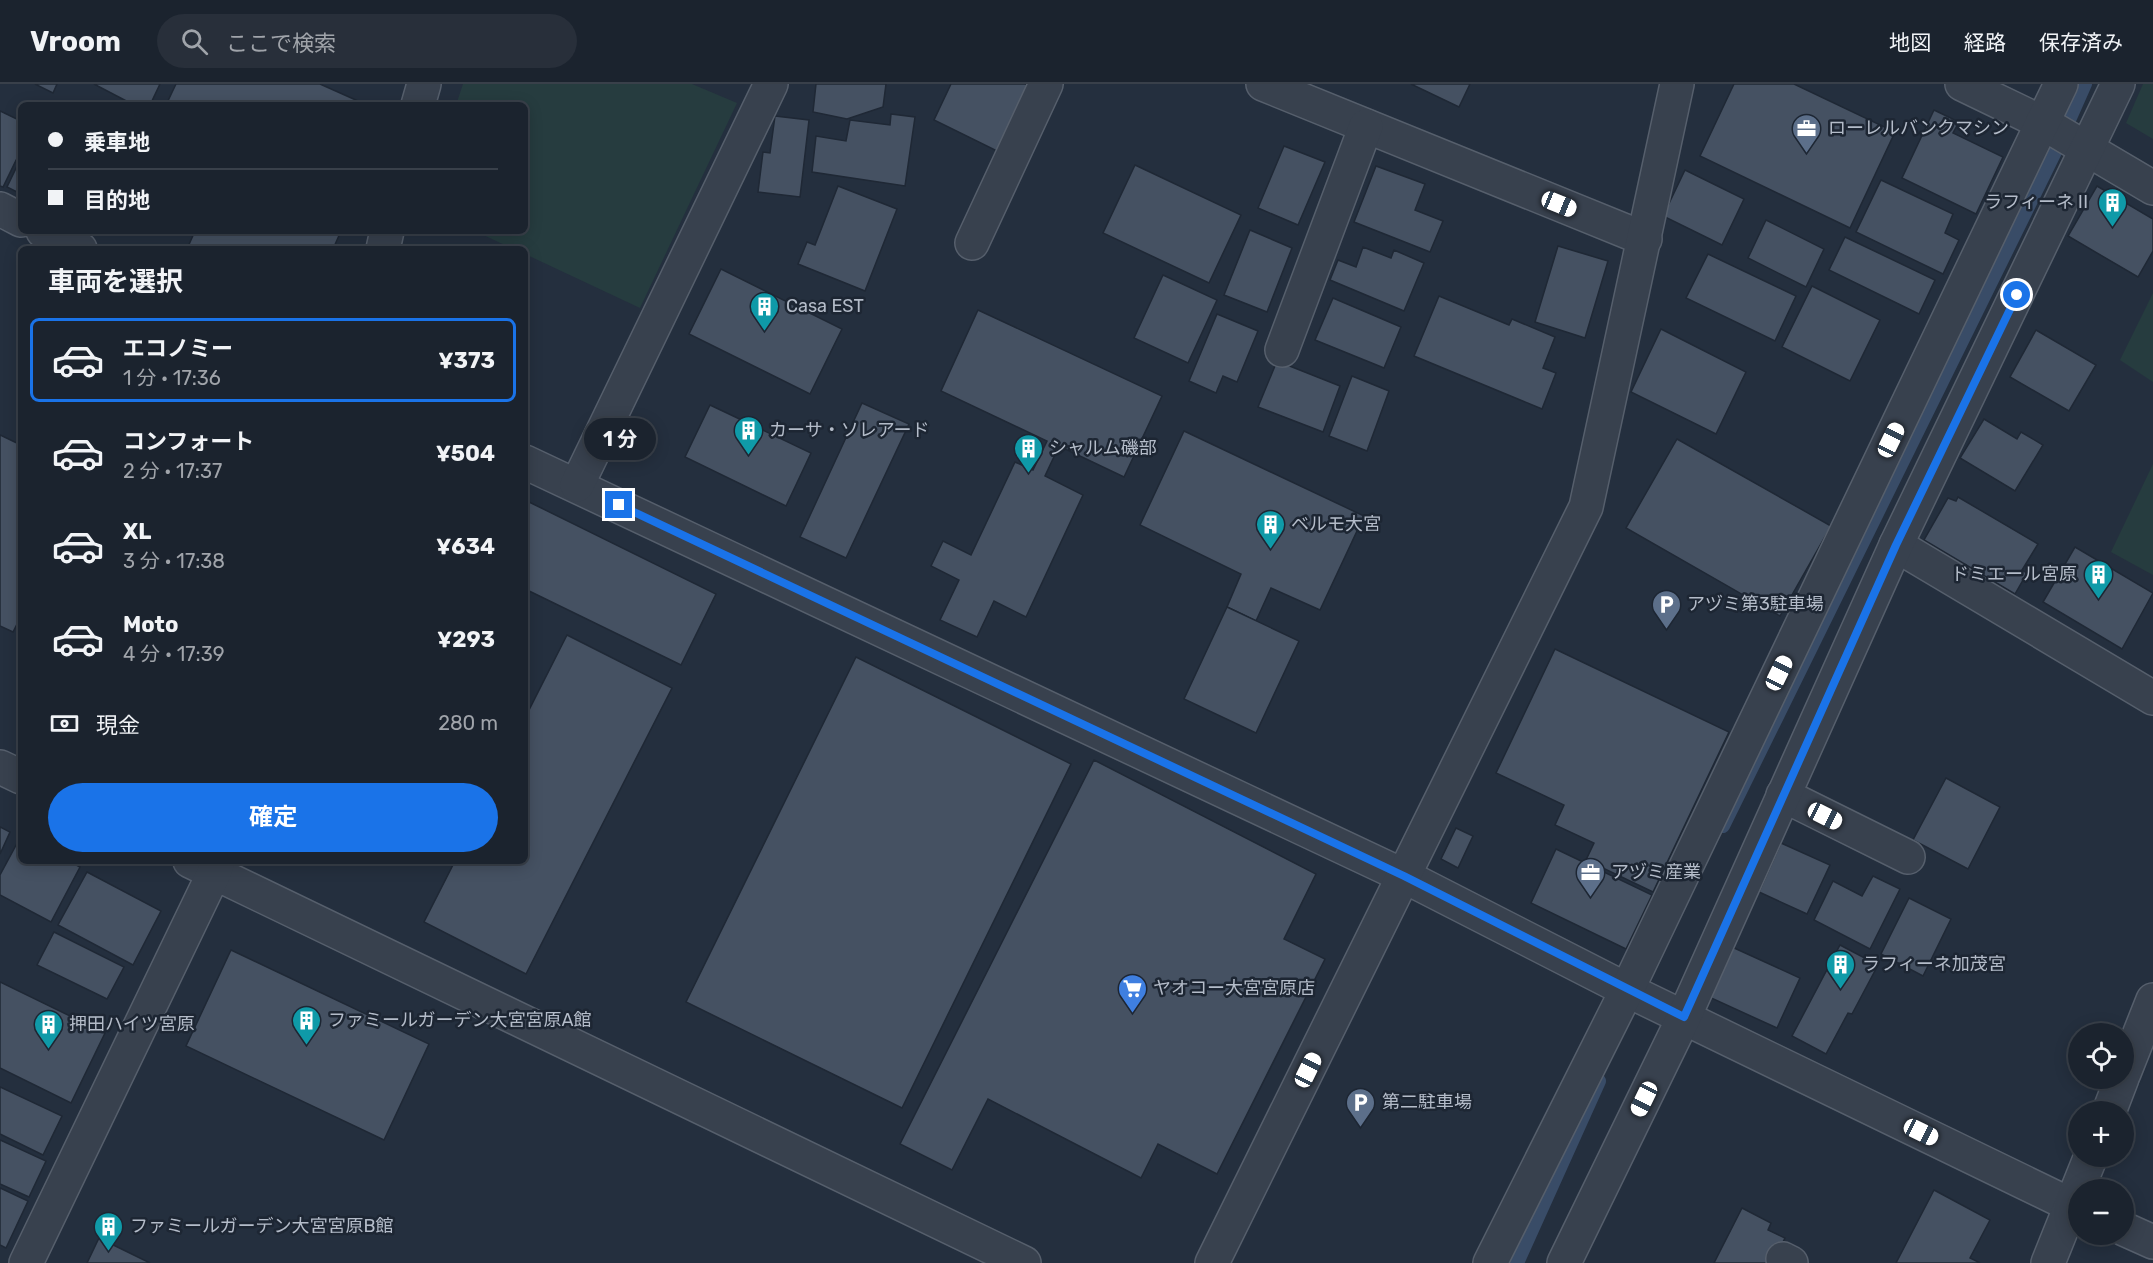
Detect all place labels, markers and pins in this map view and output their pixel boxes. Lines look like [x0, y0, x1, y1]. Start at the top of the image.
office icon: ローレルバンクマシン [1791, 112, 1823, 154]
place label: ローレルバンクマシン [1828, 117, 2009, 139]
building icon: ラフィーネⅡ [2097, 186, 2129, 228]
place label: ラフィーネⅡ [1984, 191, 2092, 213]
building icon: Casa EST [749, 290, 781, 332]
place label: Casa EST [786, 295, 864, 317]
building icon: カーサ・ソレアード [732, 414, 764, 456]
place label: カーサ・ソレアード [769, 419, 930, 441]
building icon: シャルム磯部 [1012, 432, 1044, 474]
place label: シャルム磯部 [1049, 437, 1157, 459]
building icon: ベルモ大宮 [1254, 508, 1286, 550]
place label: ベルモ大宮 [1291, 513, 1381, 535]
building icon: ドミエール宮原 [2082, 558, 2114, 600]
place label: ドミエール宮原 [1951, 563, 2077, 585]
parking icon: アヅミ第3駐車場 [1650, 588, 1682, 630]
place label: アヅミ第3駐車場 [1687, 593, 1824, 615]
office icon: アヅミ産業 [1574, 856, 1606, 898]
place label: アヅミ産業 [1611, 861, 1701, 883]
building icon: ラフィーネ加茂宮 [1825, 948, 1857, 990]
place label: ラフィーネ加茂宮 [1862, 953, 2006, 975]
supermarket icon: ヤオコー大宮宮原店 [1116, 972, 1148, 1014]
place label: ヤオコー大宮宮原店 [1153, 977, 1315, 999]
building icon: ファミールガーデン大宮宮原A館 [291, 1004, 323, 1046]
building icon: 押田ハイツ宮原 [32, 1008, 64, 1050]
place label: ファミールガーデン大宮宮原A館 [328, 1009, 592, 1031]
place label: 押田ハイツ宮原 [69, 1013, 195, 1035]
parking icon: 第二駐車場 [1345, 1086, 1377, 1128]
place label: 第二駐車場 [1382, 1091, 1472, 1113]
building icon: ファミールガーデン大宮宮原B館 [93, 1210, 125, 1252]
place label: ファミールガーデン大宮宮原B館 [130, 1215, 393, 1237]

